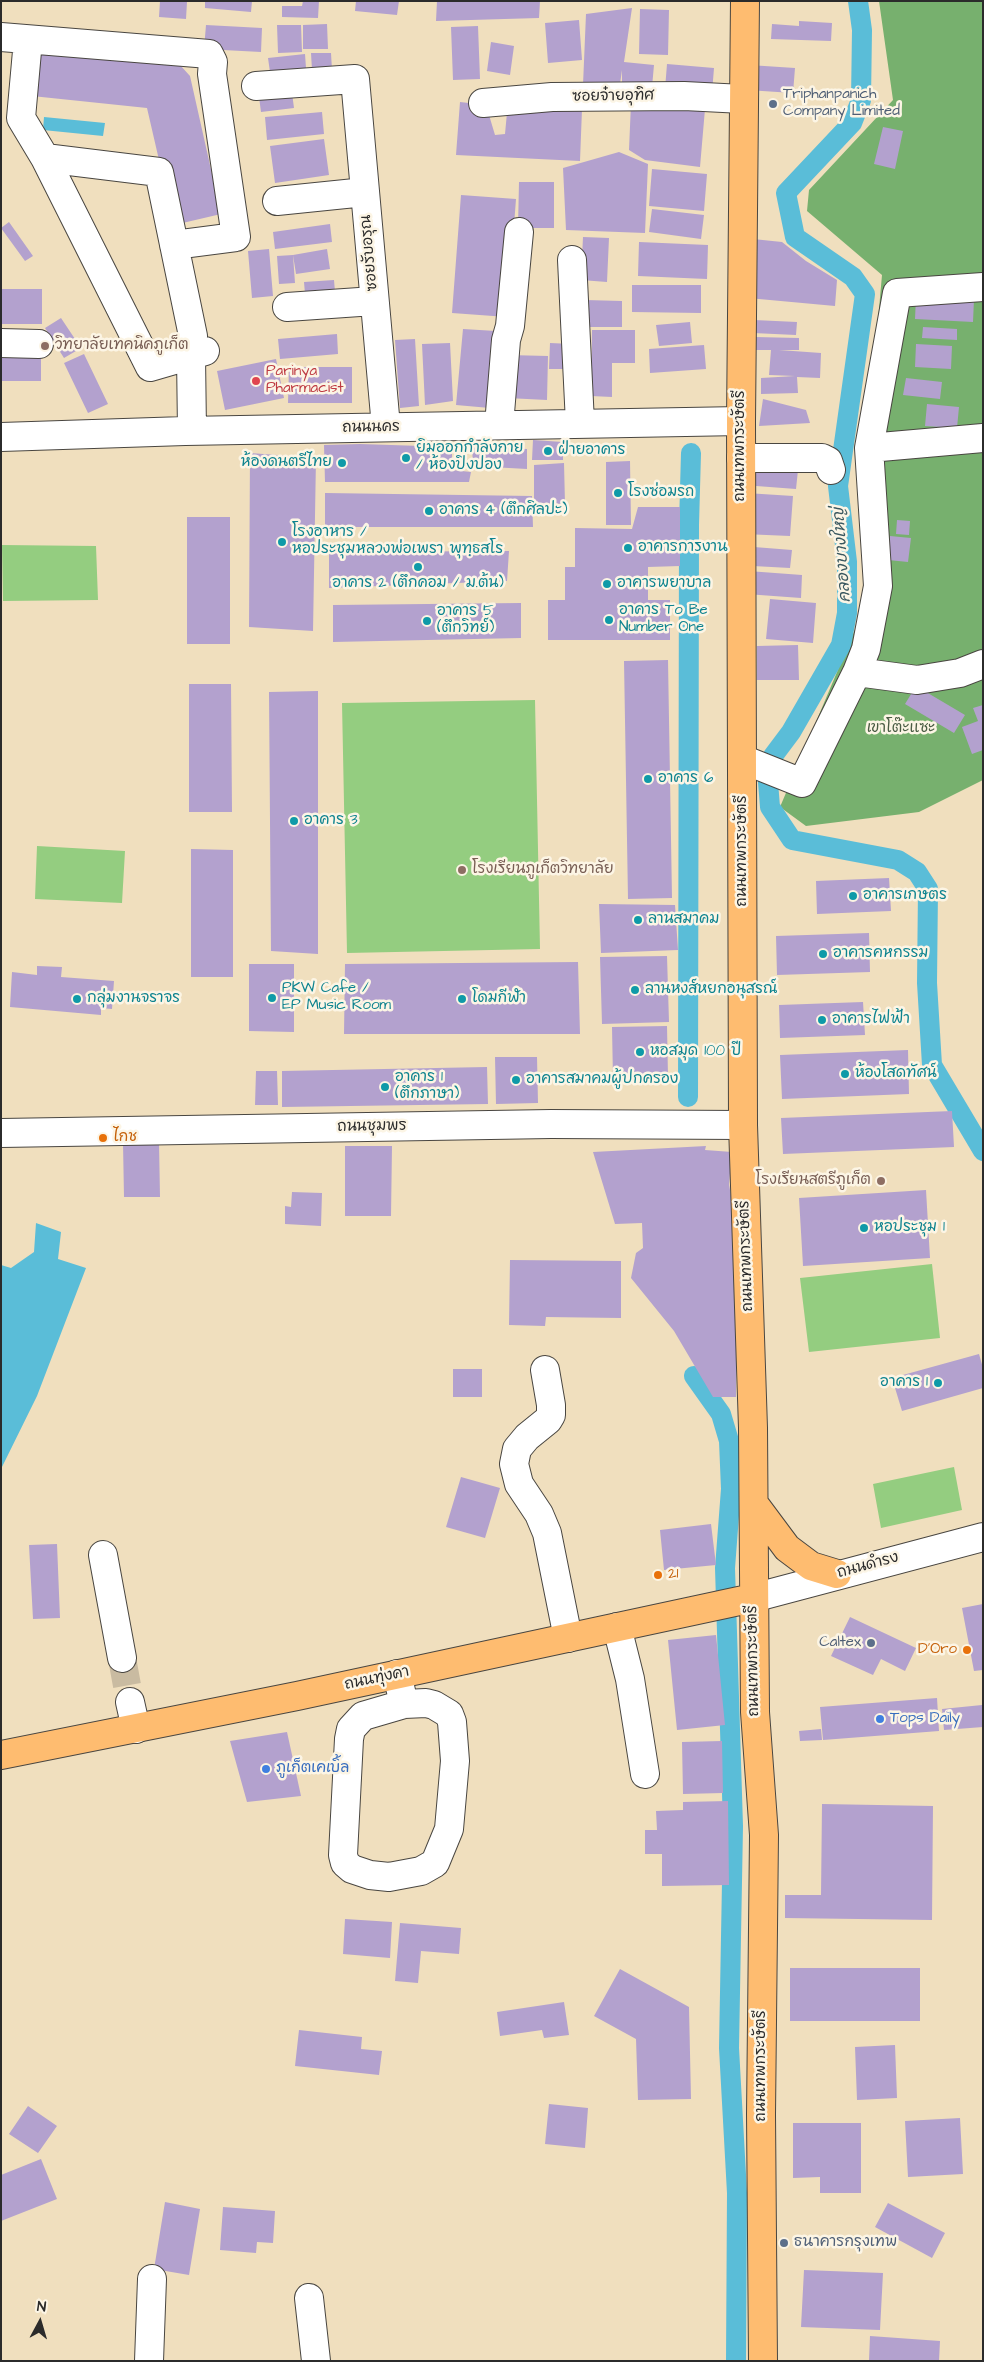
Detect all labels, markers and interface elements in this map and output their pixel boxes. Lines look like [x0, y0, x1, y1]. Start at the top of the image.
place label: Triphanpanich Company Limited [783, 86, 900, 121]
street label: ซอยจ๋ายอุทิศ [572, 87, 654, 107]
marker: Triphanpanich Company Limited [767, 98, 779, 110]
street label: ซอยรับอรุณ [358, 214, 382, 292]
place label: วิทยาลัยเทคนิคภูเก็ต [55, 337, 189, 355]
marker: วิทยาลัยเทคนิคภูเก็ต [39, 340, 51, 352]
place label: Parinya Pharmacist [266, 363, 344, 398]
marker: Parinya Pharmacist [250, 375, 262, 387]
street label: ถนนเทพกระษัตรี [732, 390, 750, 502]
street label: ถนนนคร [342, 418, 400, 438]
place label: ยิมออกกำลังกาย / ห้องปิงปอง [416, 440, 523, 475]
place label: ฝ่ายอาคาร [558, 442, 625, 460]
marker: ฝ่ายอาคาร [542, 445, 554, 457]
marker: ยิมออกกำลังกาย / ห้องปิงปอง [400, 452, 412, 464]
place label: ห้องดนตรีไทย [241, 454, 332, 472]
marker: ห้องดนตรีไทย [336, 457, 348, 469]
place label: โรงซ่อมรถ [628, 484, 694, 502]
marker: โรงซ่อมรถ [612, 487, 624, 499]
place label: อาคาร 4 (ตึกศิลปะ) [439, 502, 567, 520]
marker: อาคาร 4 (ตึกศิลปะ) [423, 505, 435, 517]
water label: คลองบางใหญ่ [830, 507, 856, 603]
place label: โรงอาหาร / หอประชุมหลวงพ่อเพรา พุทฺธสโร [292, 524, 503, 559]
marker: โรงอาหาร / หอประชุมหลวงพ่อเพรา พุทฺธสโร [276, 536, 288, 548]
place label: อาคารการงาน [638, 539, 728, 557]
marker: อาคารการงาน [622, 542, 634, 554]
marker: อาคาร 2 (ตึกคอม / ม.ต้น) [412, 561, 424, 573]
place label: อาคาร 2 (ตึกคอม / ม.ต้น) [332, 575, 504, 593]
place label: อาคารพยาบาล [617, 575, 711, 593]
marker: อาคารพยาบาล [601, 578, 613, 590]
place label: อาคาร To Be Number One [619, 602, 708, 637]
place label: อาคาร 5 (ตึกวิทย์) [437, 603, 494, 638]
marker: อาคาร To Be Number One [603, 614, 615, 626]
marker: อาคาร 5 (ตึกวิทย์) [421, 615, 433, 627]
park label: เขาโต๊ะแซะ [867, 720, 935, 738]
place label: อาคาร 6 [658, 770, 713, 788]
marker: อาคาร 6 [642, 773, 654, 785]
street label: ถนนเทพกระษัตรี [734, 795, 752, 907]
place label: อาคาร 3 [304, 812, 358, 830]
marker: อาคาร 3 [288, 815, 300, 827]
place label: โรงเรียนภูเก็ตวิทยาลัย [472, 861, 614, 879]
marker: โรงเรียนภูเก็ตวิทยาลัย [456, 864, 468, 876]
place label: อาคารเกษตร [863, 887, 947, 905]
marker: อาคารเกษตร [847, 890, 859, 902]
place label: ลานสมาคม [648, 911, 719, 929]
marker: ลานสมาคม [632, 914, 644, 926]
place label: อาคารคหกรรม [833, 945, 928, 963]
marker: อาคารคหกรรม [817, 948, 829, 960]
place label: PKW Cafe / EP Music Room [282, 980, 391, 1015]
place label: ลานหงส์หยกอนุสรณ์ [645, 981, 777, 999]
marker: ลานหงส์หยกอนุสรณ์ [629, 984, 641, 996]
place label: กลุ่มงานจราจร [87, 990, 180, 1008]
place label: โดมกีฬา [472, 990, 526, 1008]
marker: PKW Cafe / EP Music Room [266, 992, 278, 1004]
marker: กลุ่มงานจราจร [71, 993, 83, 1005]
marker: โดมกีฬา [456, 993, 468, 1005]
place label: อาคารไฟฟ้า [832, 1011, 910, 1029]
marker: อาคารไฟฟ้า [816, 1014, 828, 1026]
place label: หอสมุด 100 ปี [650, 1043, 741, 1061]
marker: หอสมุด 100 ปี [634, 1046, 646, 1058]
place label: ห้องโสดทัศน์ [855, 1065, 937, 1083]
marker: ห้องโสดทัศน์ [839, 1068, 851, 1080]
place label: อาคาร 1 (ตึกภาษา) [395, 1069, 459, 1104]
place label: อาคารสมาคมผู้ปกครอง [526, 1071, 678, 1089]
marker: อาคารสมาคมผู้ปกครอง [510, 1074, 522, 1086]
marker: อาคาร 1 (ตึกภาษา) [379, 1081, 391, 1093]
street label: ถนนชุมพร [337, 1117, 407, 1137]
place label: ไกช [113, 1129, 137, 1147]
marker: ไกช [97, 1132, 109, 1144]
place label: โรงเรียนสตรีภูเก็ต [756, 1172, 871, 1190]
marker: โรงเรียนสตรีภูเก็ต [875, 1175, 887, 1187]
street label: ถนนเทพกระษัตรี [736, 1200, 758, 1312]
place label: หอประชุม 1 [874, 1219, 945, 1237]
marker: หอประชุม 1 [858, 1222, 870, 1234]
place label: อาคาร 1 [880, 1374, 928, 1392]
marker: อาคาร 1 [932, 1377, 944, 1389]
street label: ถนนดำรง [835, 1549, 901, 1583]
place label: 21 [668, 1566, 679, 1584]
marker: 21 [652, 1569, 664, 1581]
street label: ถนนเทพกระษัตรี [744, 1605, 764, 1717]
place label: Caltex [819, 1634, 861, 1652]
marker: Caltex [865, 1637, 877, 1649]
place label: D'Oro [918, 1641, 957, 1659]
marker: D'Oro [961, 1644, 973, 1656]
street label: ถนนทุ่งคา [343, 1663, 411, 1695]
place label: Tops Daily [890, 1710, 960, 1728]
marker: Tops Daily [874, 1713, 886, 1725]
place label: ภูเก็ตเคเบิ้ล [276, 1760, 349, 1778]
marker: ภูเก็ตเคเบิ้ล [260, 1763, 272, 1775]
street label: ถนนเทพกระษัตรี [753, 2010, 771, 2122]
place label: ธนาคารกรุงเทพ [794, 2234, 897, 2252]
marker: ธนาคารกรุงเทพ [778, 2237, 790, 2249]
north arrow [15, 2297, 65, 2347]
text: N [36, 2297, 47, 2317]

